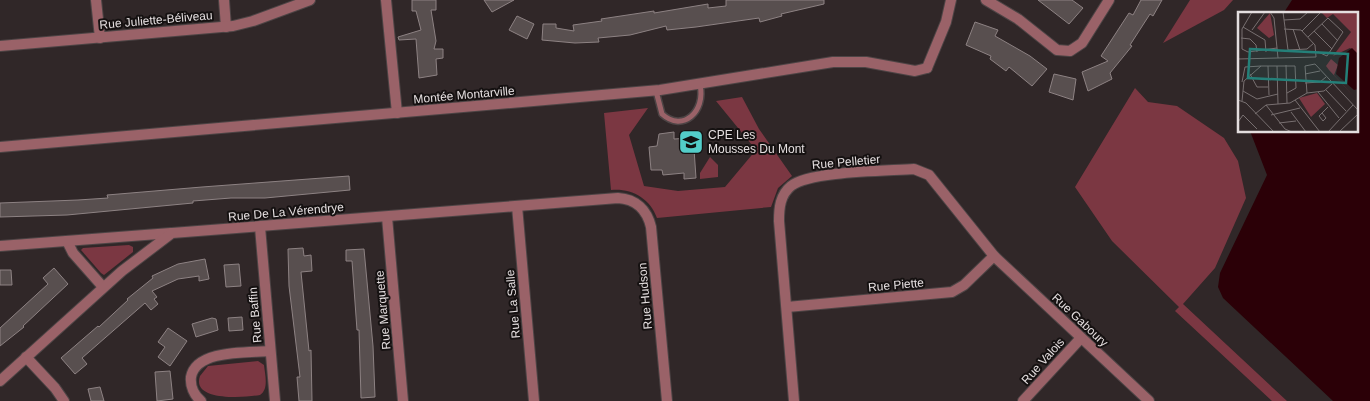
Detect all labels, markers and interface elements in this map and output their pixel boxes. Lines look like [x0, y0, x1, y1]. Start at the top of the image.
street label: Rue Juliette-Béliveau [99, 8, 213, 32]
inset map [1238, 12, 1358, 132]
street label: Montée Montarville [413, 84, 515, 106]
place label: CPE Les Mousses Du Mont [708, 128, 805, 156]
school or university icon: CPE Les Mousses Du Mont [678, 129, 704, 155]
street label: Rue Pelletier [811, 152, 881, 172]
street label: Rue De La Vérendrye [228, 200, 345, 224]
street label: Rue Hudson [635, 262, 655, 330]
street label: Rue La Salle [503, 269, 523, 339]
street label: Rue Marquette [373, 270, 393, 350]
street label: Rue Piette [867, 276, 925, 294]
street label: Rue Baffin [246, 287, 264, 343]
street label: Rue Gaboury [1049, 291, 1111, 349]
street label: Rue Valois [1019, 335, 1067, 387]

